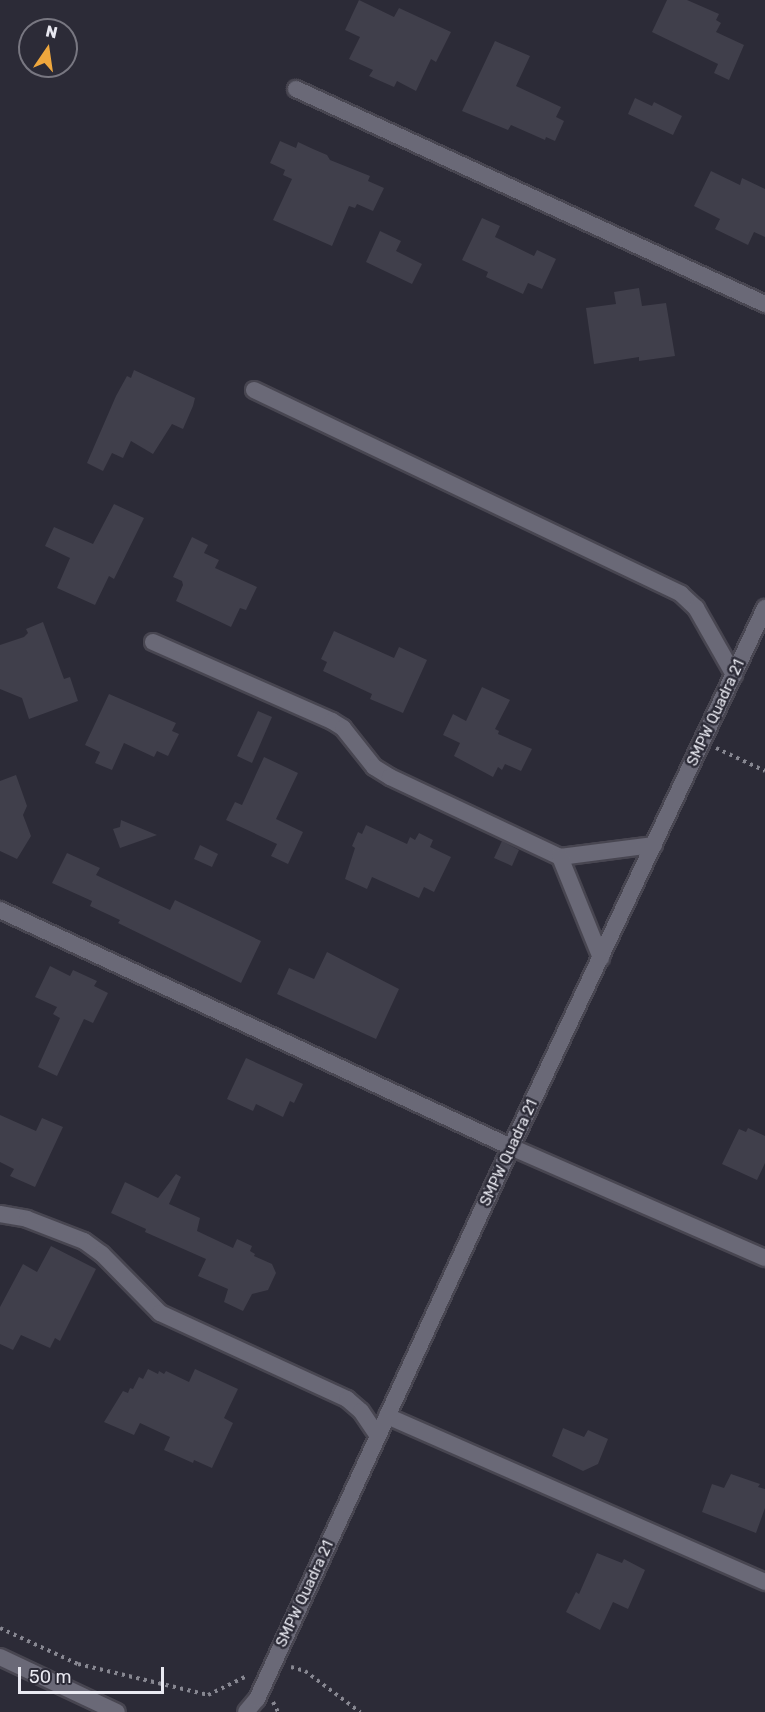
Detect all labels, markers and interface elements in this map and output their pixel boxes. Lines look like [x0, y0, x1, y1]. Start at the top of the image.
north arrow [18, 18, 78, 78]
text: N [44, 21, 59, 42]
street label: SMPW Quadra 21 [683, 657, 749, 769]
street label: SMPW Quadra 21 [476, 1097, 542, 1209]
street label: SMPW Quadra 21 [272, 1538, 338, 1650]
scale bar [21, 1655, 166, 1693]
text: 50 m [29, 1666, 72, 1688]

